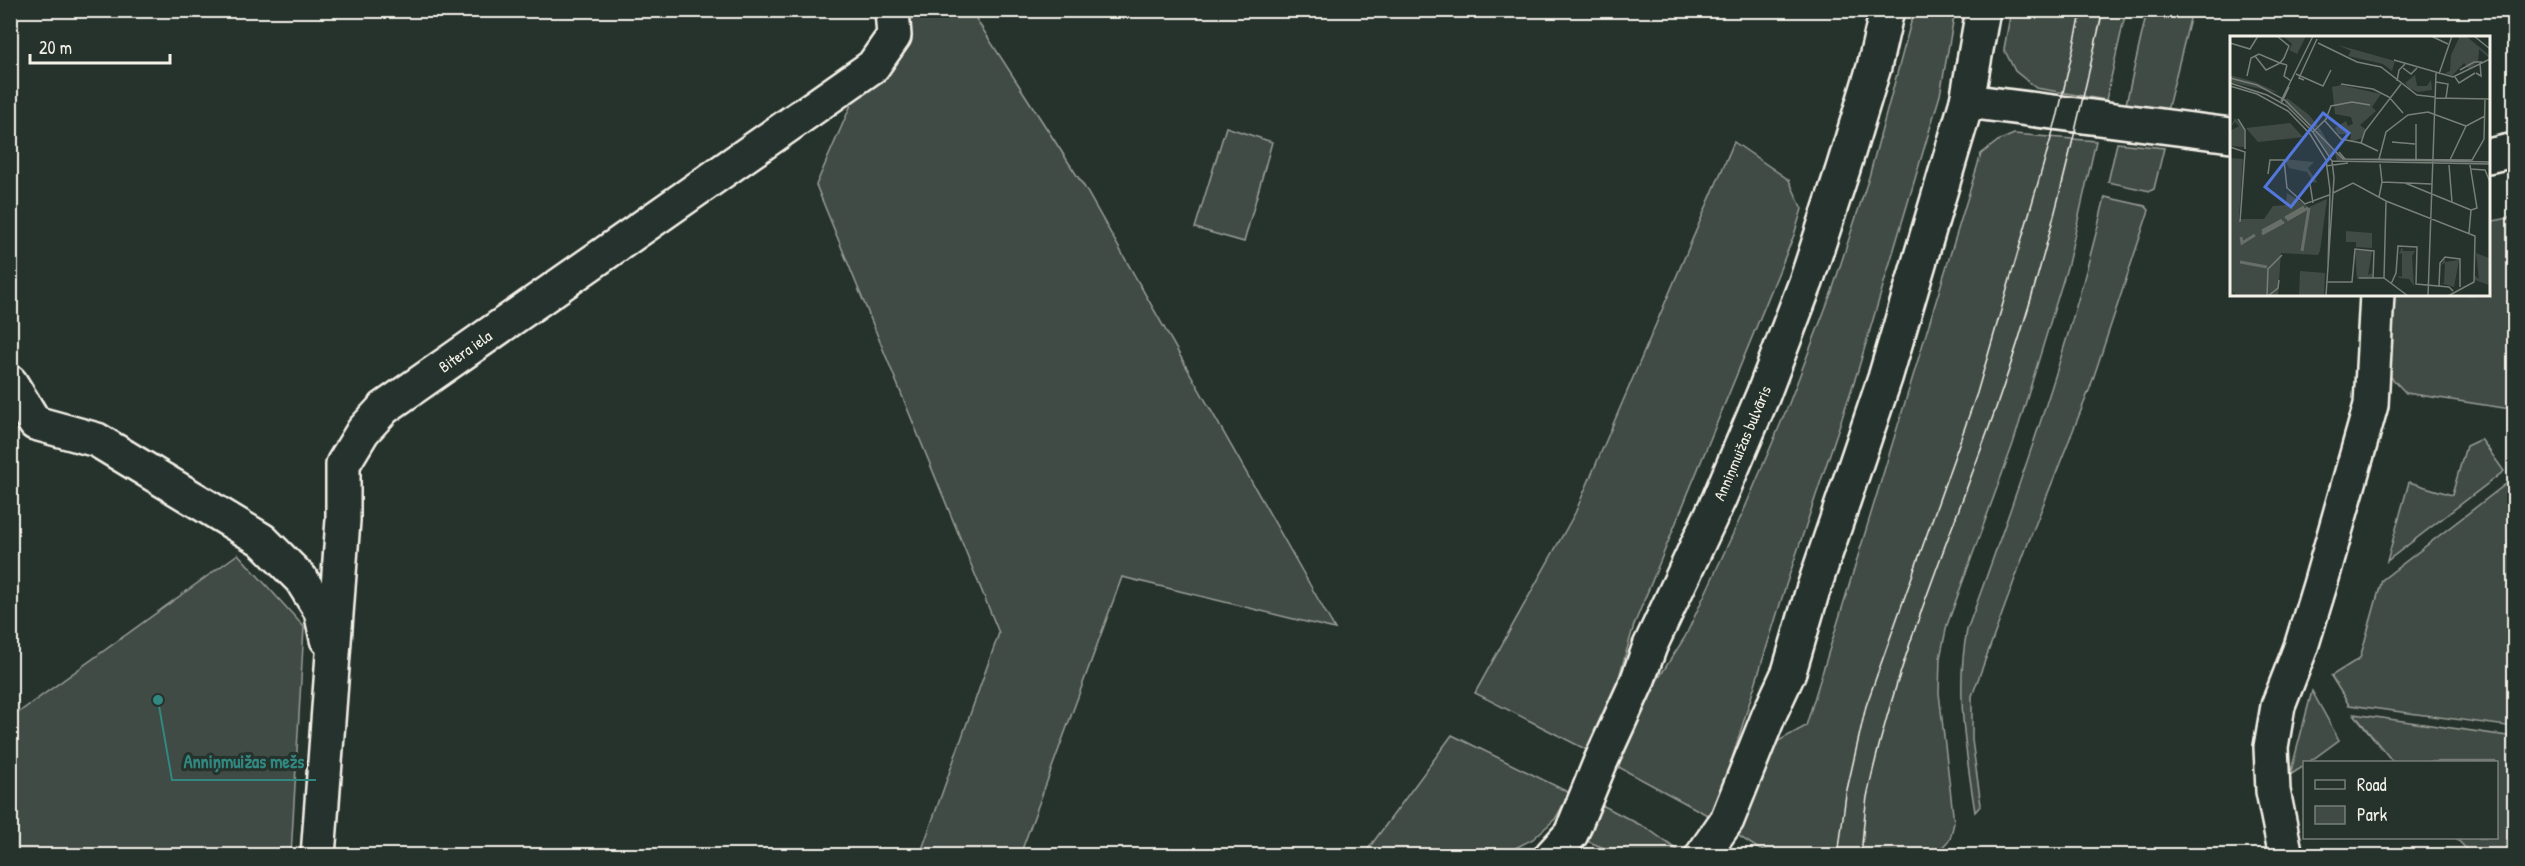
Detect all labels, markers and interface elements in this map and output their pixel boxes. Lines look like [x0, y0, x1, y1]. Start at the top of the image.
scale bar [30, 27, 170, 65]
text: 20 m [39, 35, 72, 60]
inset map [2230, 36, 2489, 296]
street label: Bitera iela [434, 325, 496, 377]
street label: Anniņmuižas bulvāris [1708, 382, 1776, 504]
callout: Anniņmuižas mežs [172, 744, 316, 780]
text: Anniņmuižas mežs [184, 749, 304, 774]
legend [2303, 761, 2498, 839]
text: Road [2357, 772, 2387, 797]
text: Park [2357, 802, 2388, 827]

